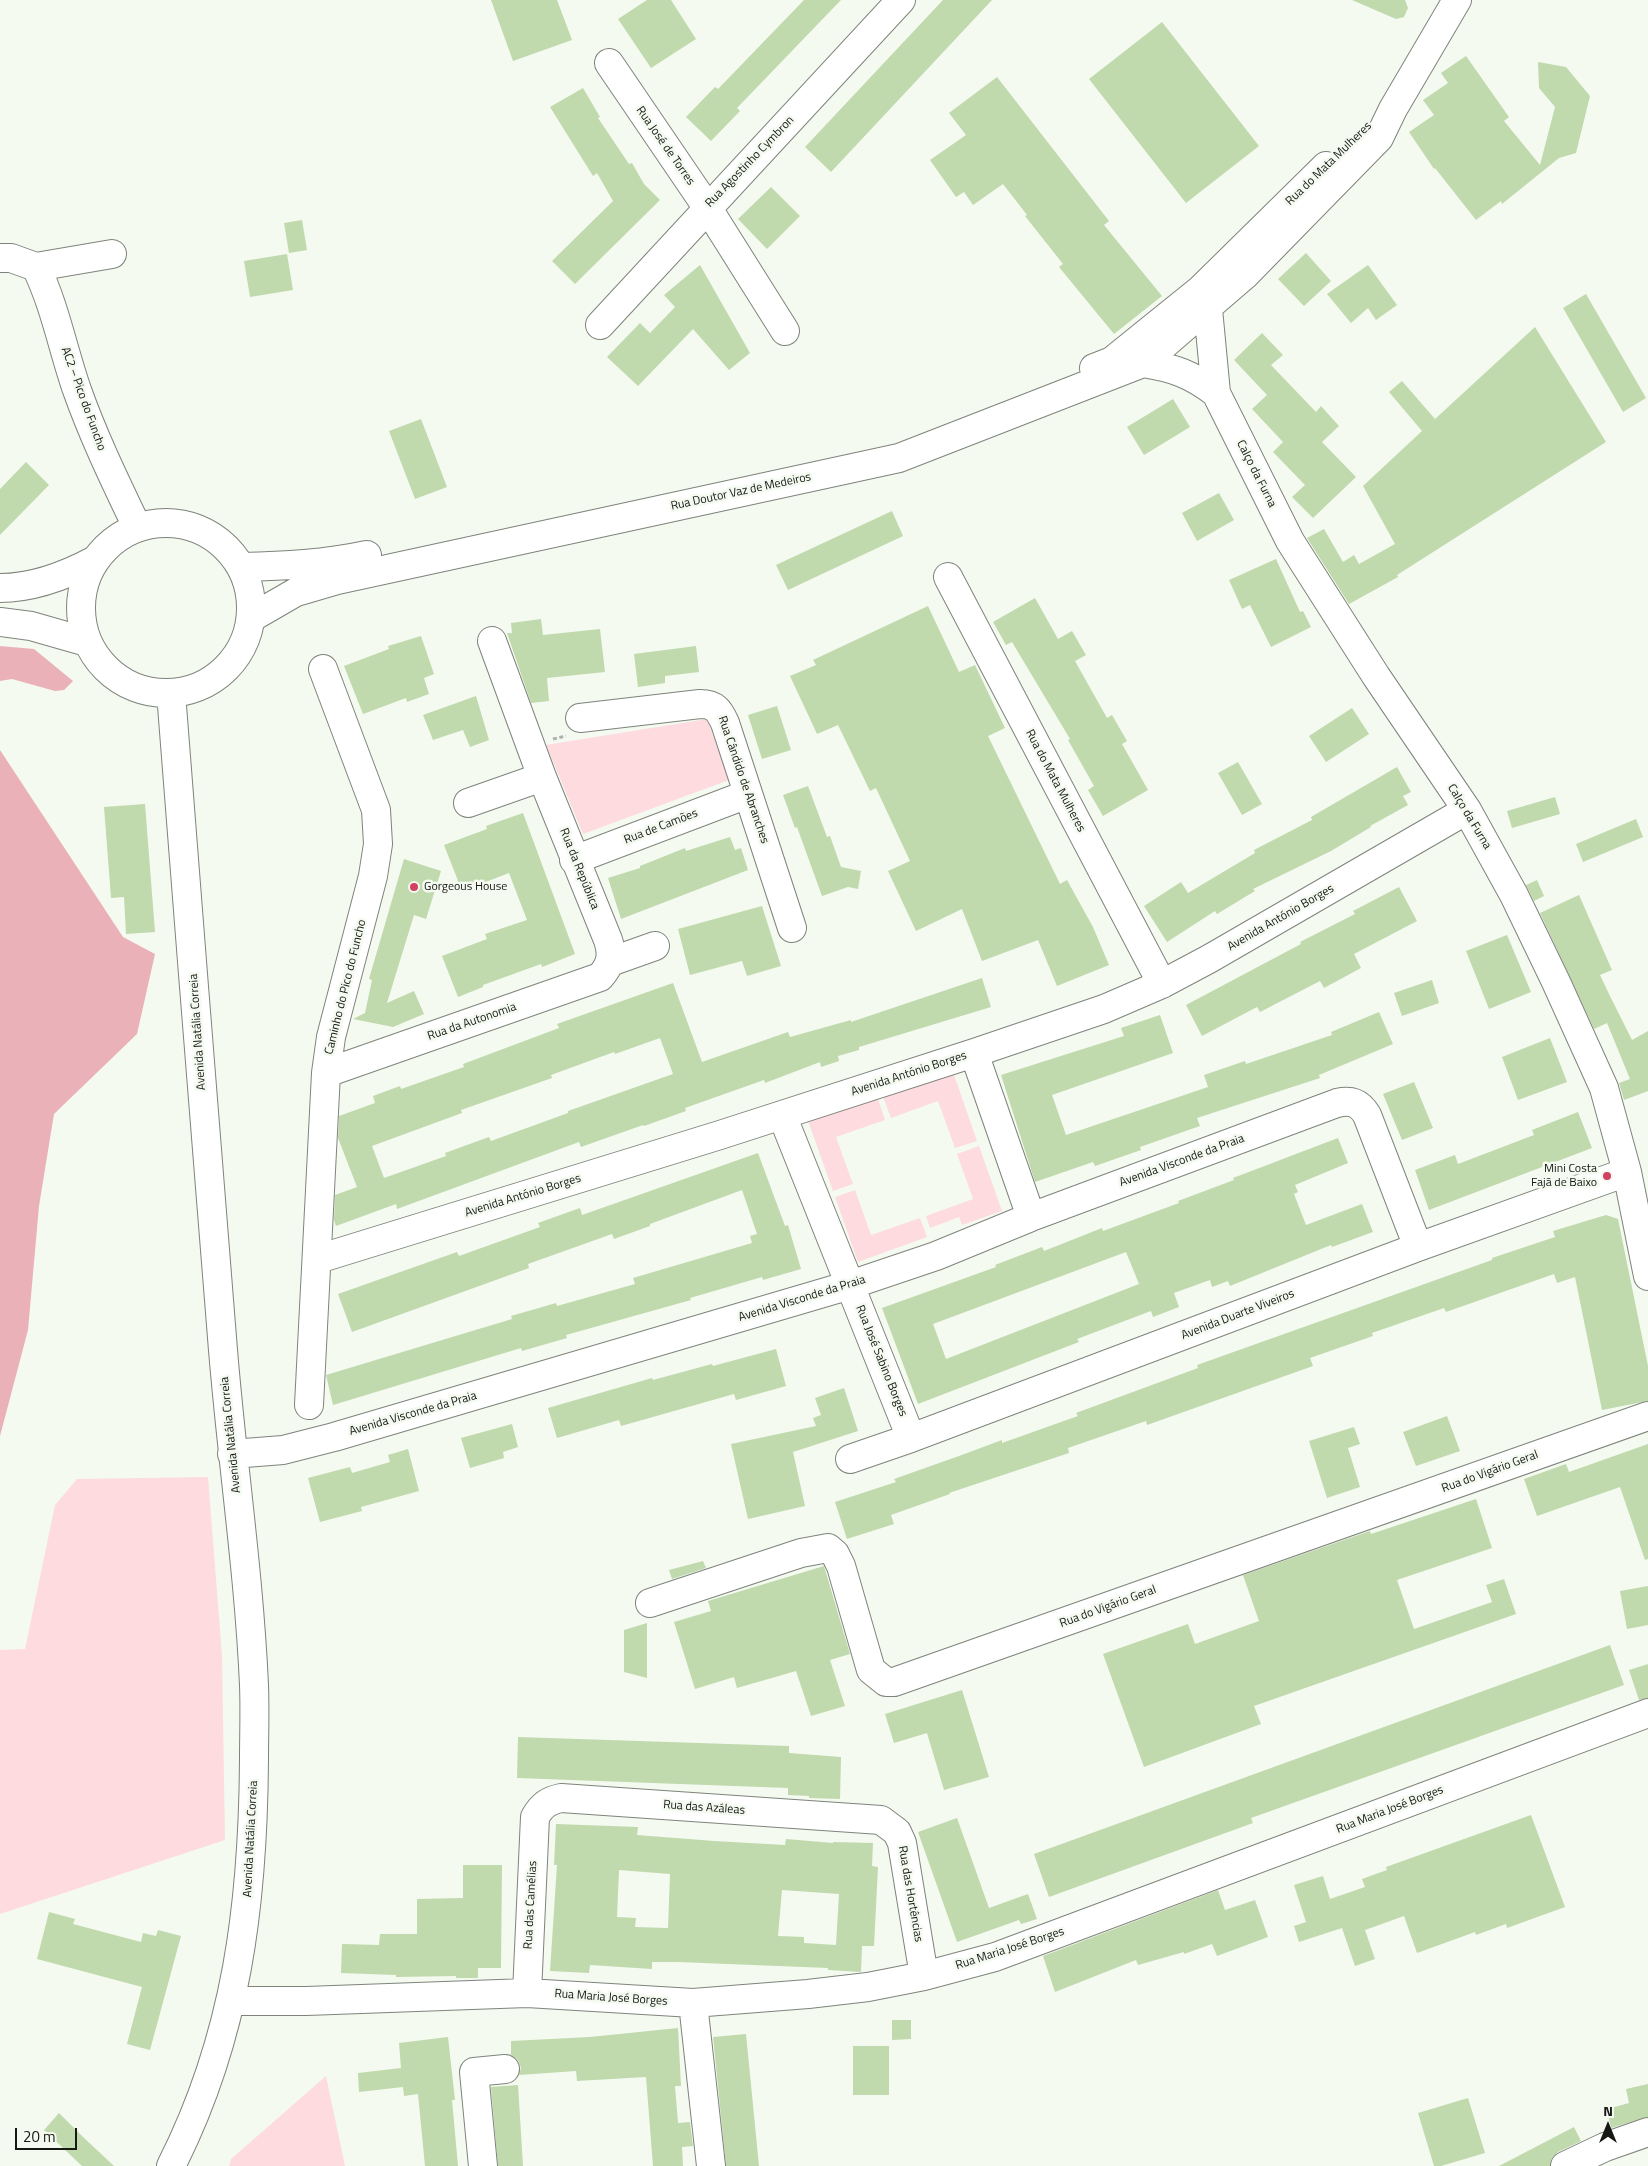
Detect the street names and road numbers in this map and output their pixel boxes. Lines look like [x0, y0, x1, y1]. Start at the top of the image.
street label: Rua José de Torres [632, 104, 698, 188]
street label: Rua Agostinho Cymbron [703, 113, 797, 211]
street label: Rua do Mata Mulheres [1283, 119, 1375, 209]
street label: AC2 – Pico do Funcho [58, 345, 108, 453]
street label: Calço da Furna [1233, 438, 1279, 510]
street label: Rua Doutor Vaz de Medeiros [670, 470, 812, 514]
street label: Rua Cândido de Abranches [714, 714, 772, 846]
street label: Rua do Mata Mulheres [1022, 727, 1088, 835]
street label: Calço da Furna [1444, 782, 1494, 852]
street label: Rua de Camões [622, 806, 700, 848]
street label: Rua da República [556, 826, 602, 912]
street label: Avenida António Borges [1225, 882, 1337, 954]
street label: Caminho do Pico do Funcho [322, 918, 370, 1056]
street label: Avenida Natália Correia [187, 973, 209, 1091]
street label: Rua da Autonomia [426, 1000, 518, 1044]
street label: Avenida António Borges [849, 1049, 969, 1099]
street label: Avenida Visconde da Praia [1118, 1132, 1246, 1190]
street label: Avenida António Borges [463, 1172, 583, 1220]
street label: Avenida Visconde da Praia [737, 1273, 867, 1325]
street label: Avenida Duarte Viveiros [1179, 1287, 1297, 1343]
street label: Rua José Sabino Borges [852, 1303, 910, 1419]
street label: Avenida Natália Correia [218, 1376, 244, 1494]
street label: Avenida Visconde da Praia [348, 1389, 478, 1439]
street label: Rua do Vigário Geral [1440, 1448, 1540, 1496]
street label: Rua do Vigário Geral [1058, 1583, 1158, 1631]
street label: Avenida Natália Correia [241, 1780, 261, 1898]
street label: Rua Maria José Borges [1334, 1783, 1446, 1837]
street label: Rua das Azáleas [663, 1798, 745, 1818]
street label: Rua das Hortências [894, 1845, 926, 1943]
street label: Rua das Camélias [521, 1860, 541, 1950]
street label: Rua Maria José Borges [954, 1925, 1066, 1973]
street label: Rua Maria José Borges [554, 1987, 668, 2009]

